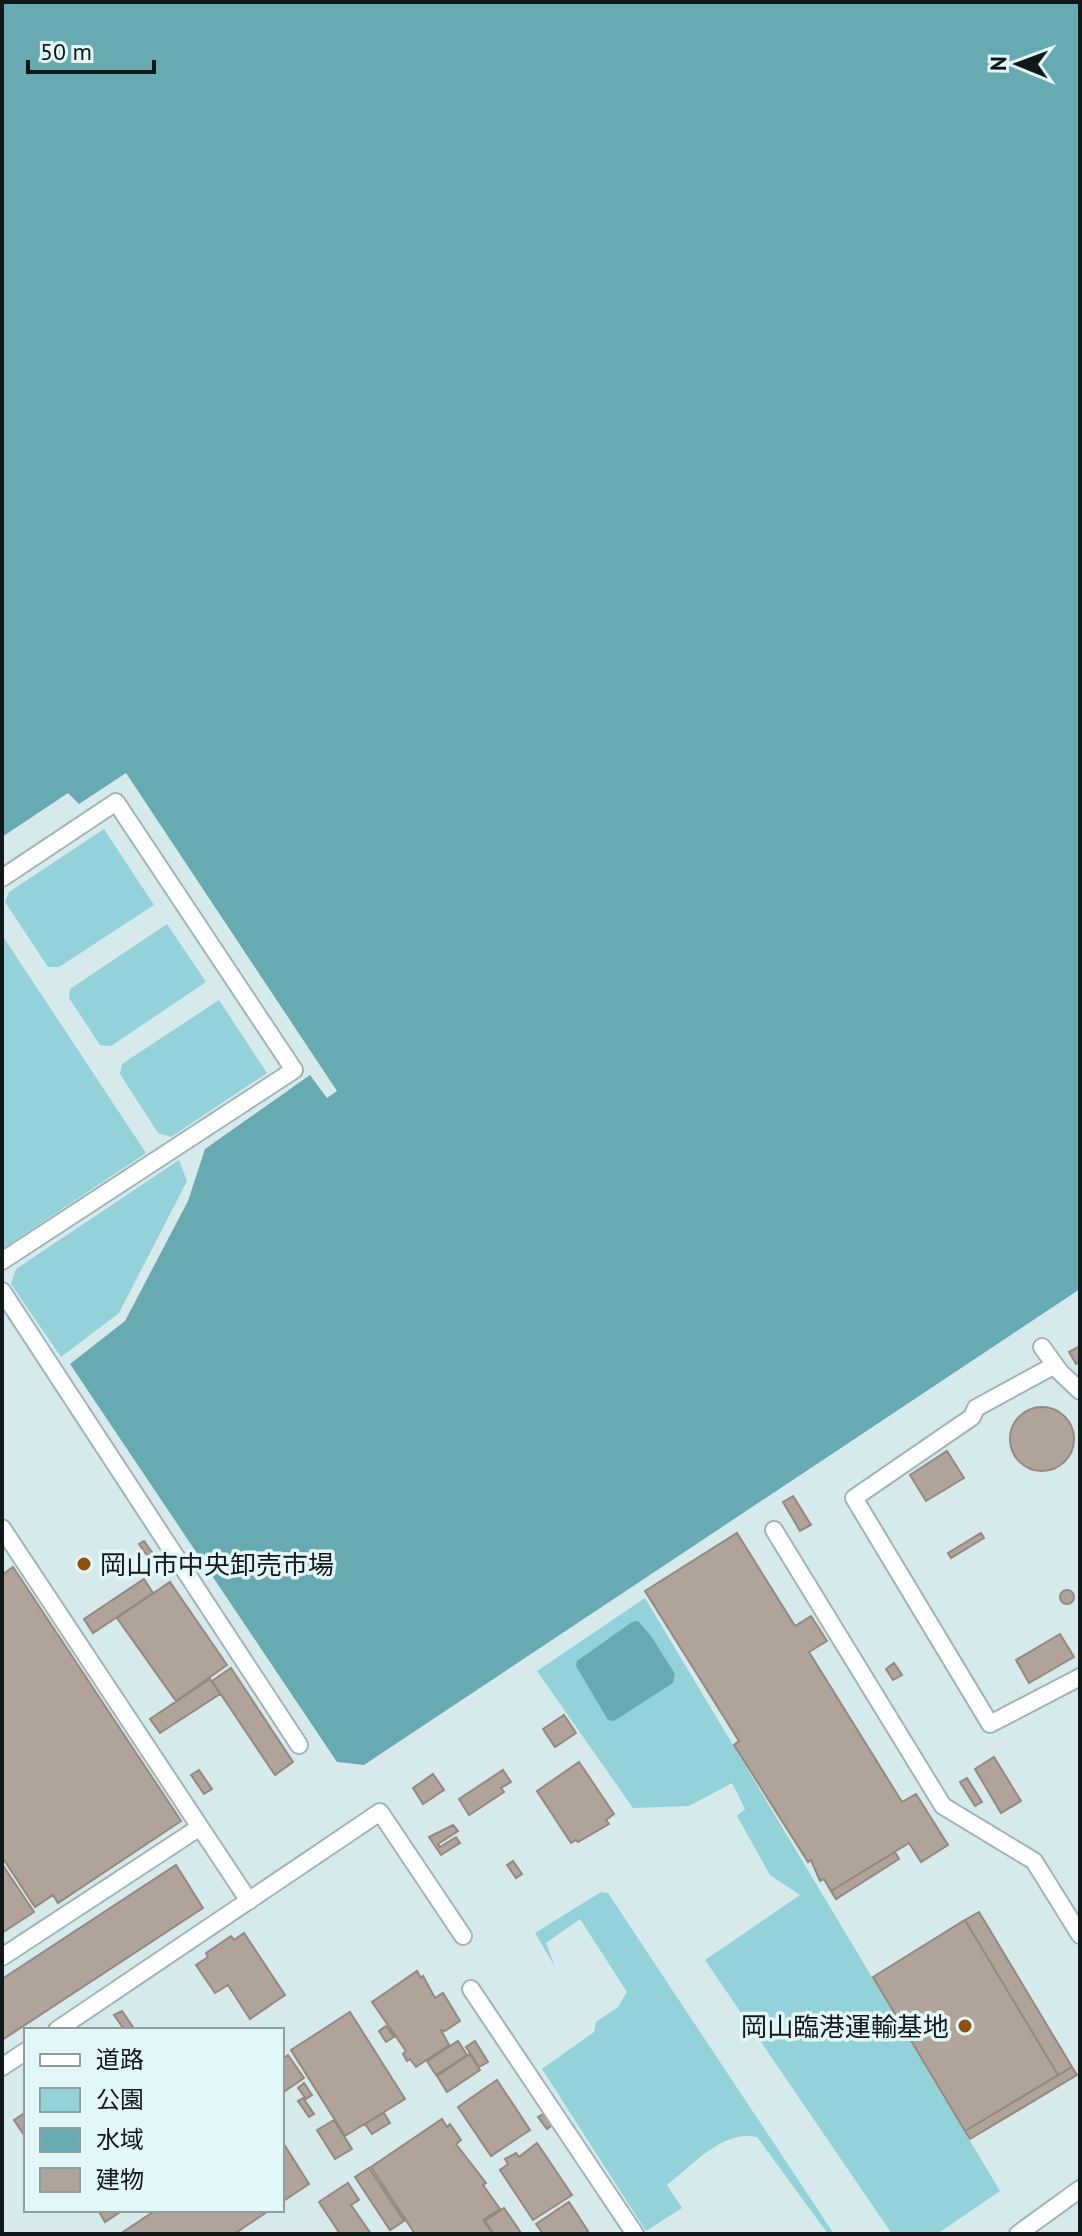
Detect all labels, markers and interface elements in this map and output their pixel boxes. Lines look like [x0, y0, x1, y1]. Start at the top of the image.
scale bar [28, 24, 154, 74]
north arrow [978, 24, 1058, 104]
text: 50 m [40, 36, 92, 67]
text: N [984, 56, 1012, 71]
place label: 岡山市中央卸売市場 [100, 1548, 334, 1581]
marker: 岡山市中央卸売市場 [75, 1555, 93, 1573]
place label: 岡山臨港運輸基地 [741, 2010, 949, 2043]
marker: 岡山臨港運輸基地 [956, 2017, 974, 2035]
legend [24, 2028, 284, 2212]
text: 道路 [96, 2044, 144, 2075]
text: 公園 [96, 2084, 144, 2115]
text: 水域 [96, 2124, 144, 2155]
text: 建物 [96, 2164, 144, 2195]

